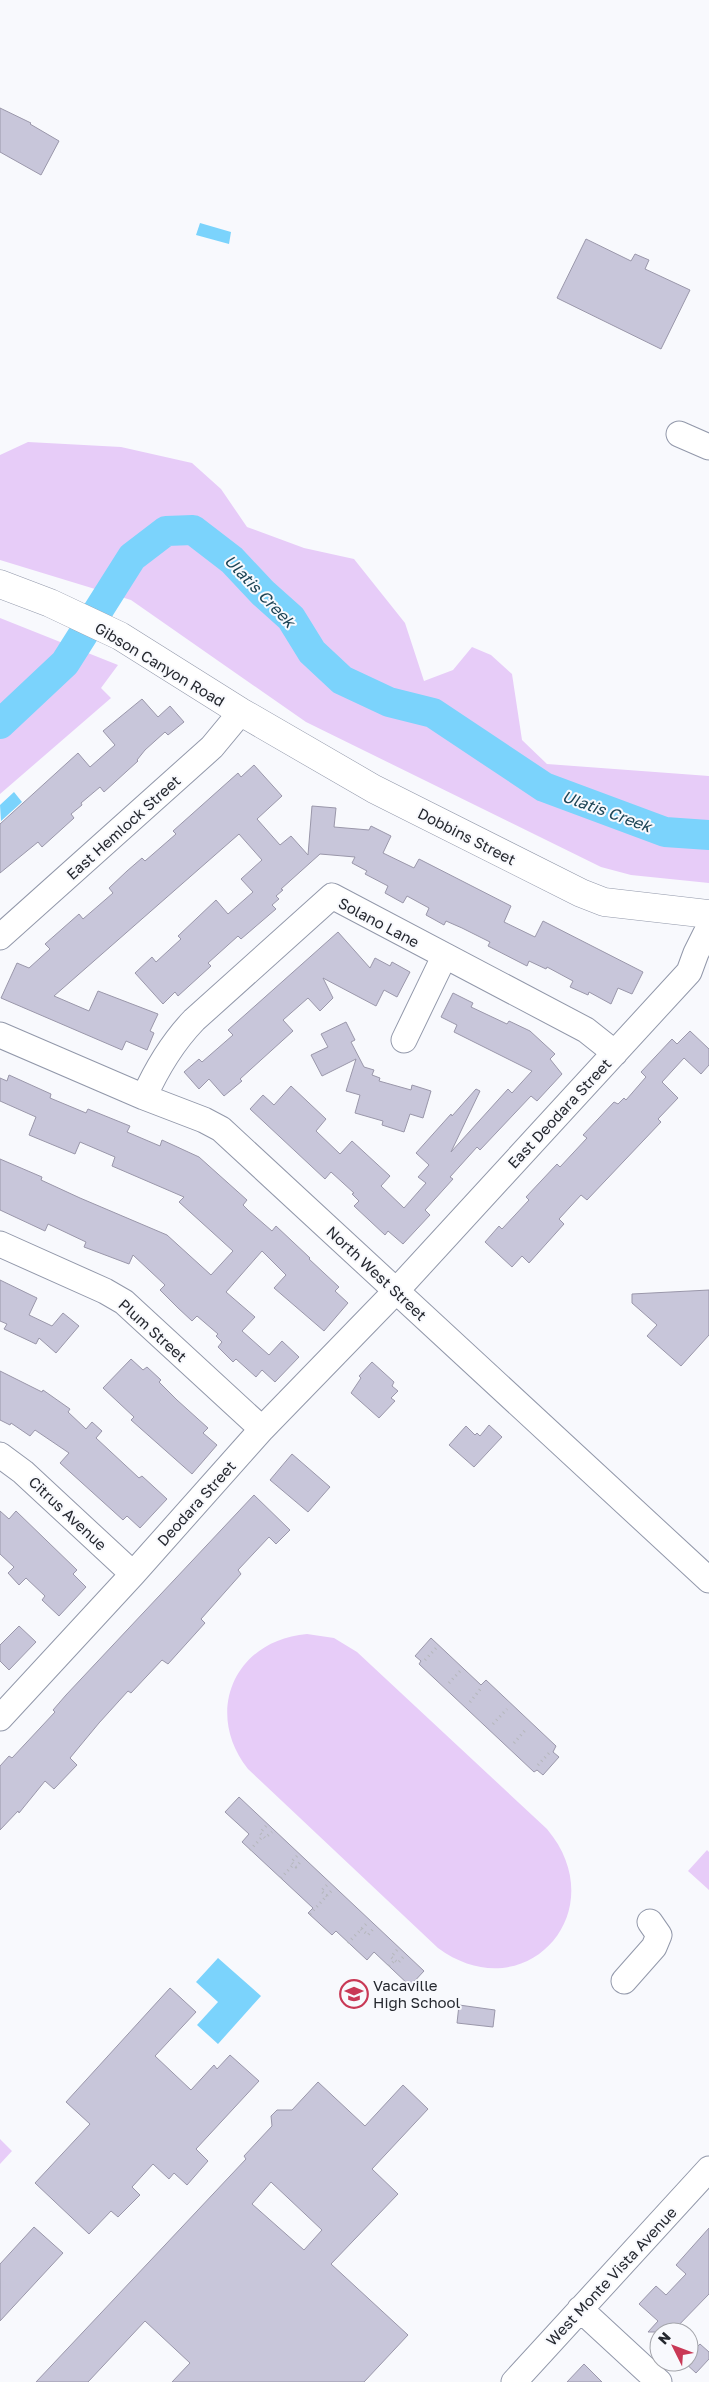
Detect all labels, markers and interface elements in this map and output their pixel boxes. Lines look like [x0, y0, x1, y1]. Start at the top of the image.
water label: Ulatis Creek [220, 550, 301, 633]
street label: Gibson Canyon Road [92, 618, 228, 710]
street label: East Hemlock Street [62, 771, 184, 883]
water label: Ulatis Creek [560, 786, 656, 837]
street label: Dobbins Street [415, 804, 519, 868]
street label: Solano Lane [336, 893, 423, 951]
street label: East Deodara Street [504, 1054, 614, 1172]
street label: North West Street [323, 1222, 431, 1324]
street label: Plum Street [115, 1295, 191, 1365]
street label: Deodara Street [153, 1457, 239, 1549]
street label: Citrus Avenue [25, 1472, 111, 1554]
place label: Vacaville High School [373, 1976, 461, 2011]
school or university icon: Vacaville High School [339, 1979, 369, 2009]
street label: West Monte Vista Avenue [542, 2203, 680, 2349]
north arrow [649, 2322, 699, 2372]
text: N [654, 2328, 674, 2348]

